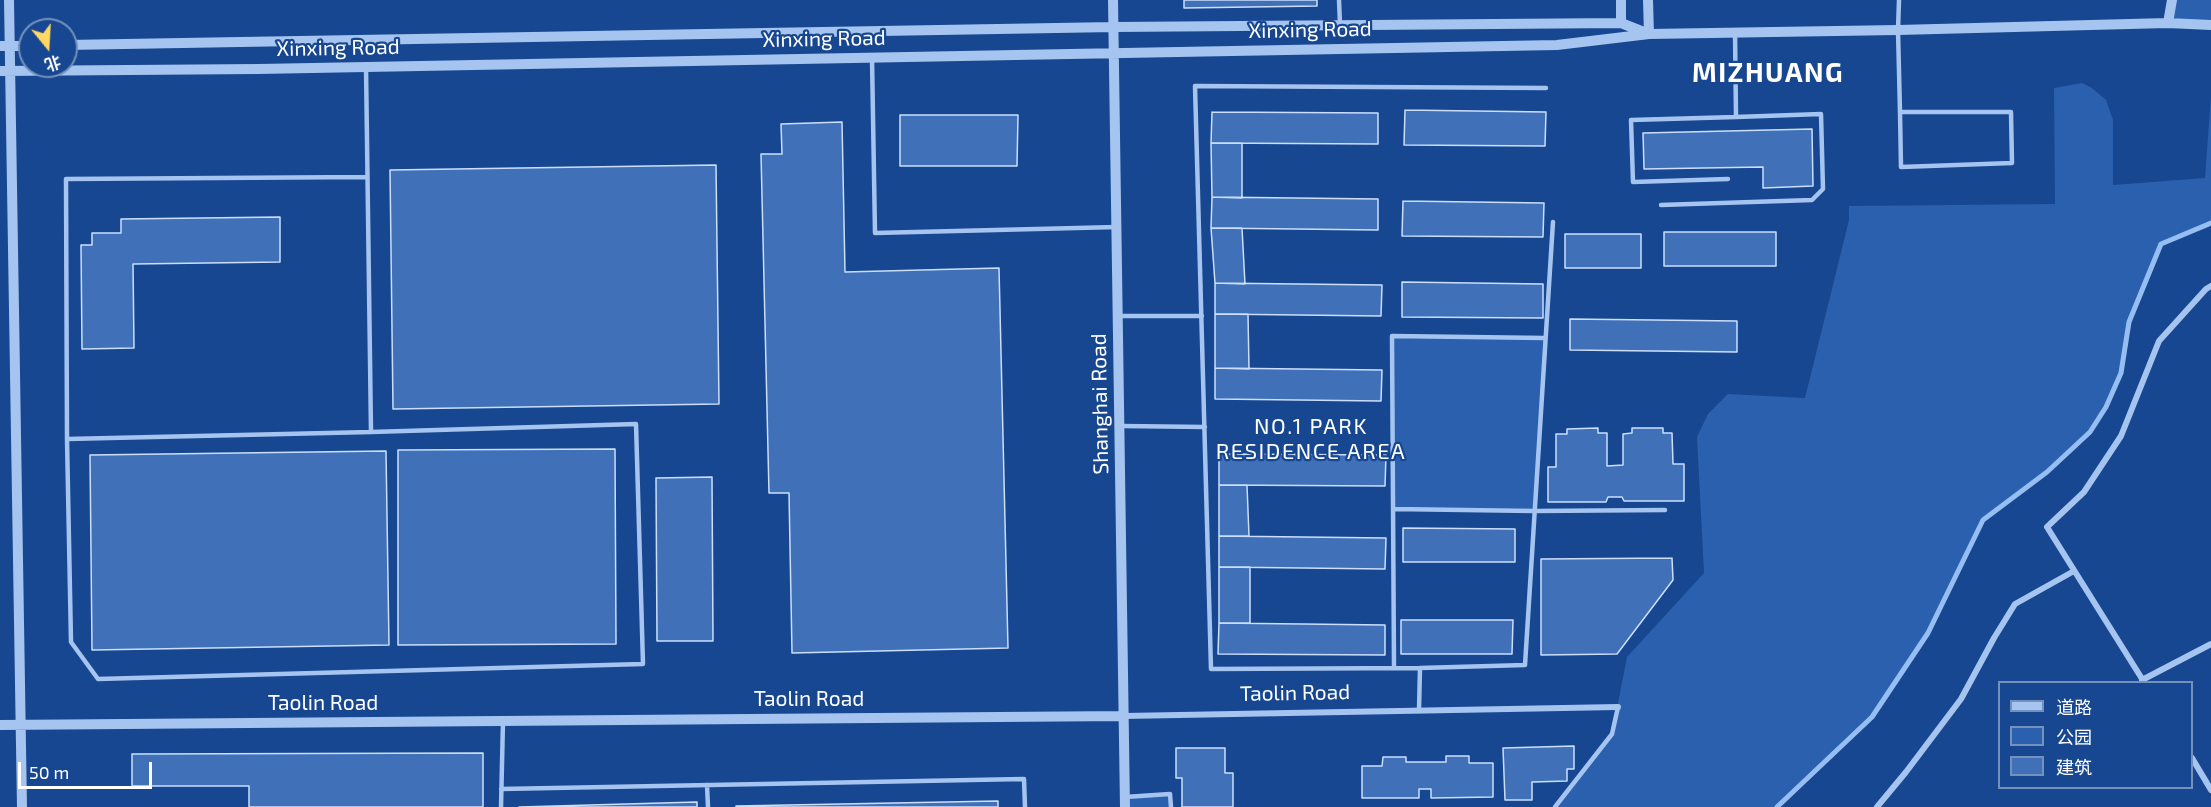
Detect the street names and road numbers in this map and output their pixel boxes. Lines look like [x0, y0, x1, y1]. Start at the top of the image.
street label: Xinxing Road [1248, 16, 1372, 44]
street label: Xinxing Road [762, 25, 886, 53]
street label: Xinxing Road [276, 34, 400, 62]
street label: Shanghai Road [1086, 333, 1114, 475]
street label: Taolin Road [1240, 679, 1350, 707]
street label: Taolin Road [754, 686, 864, 712]
street label: Taolin Road [268, 690, 378, 716]

